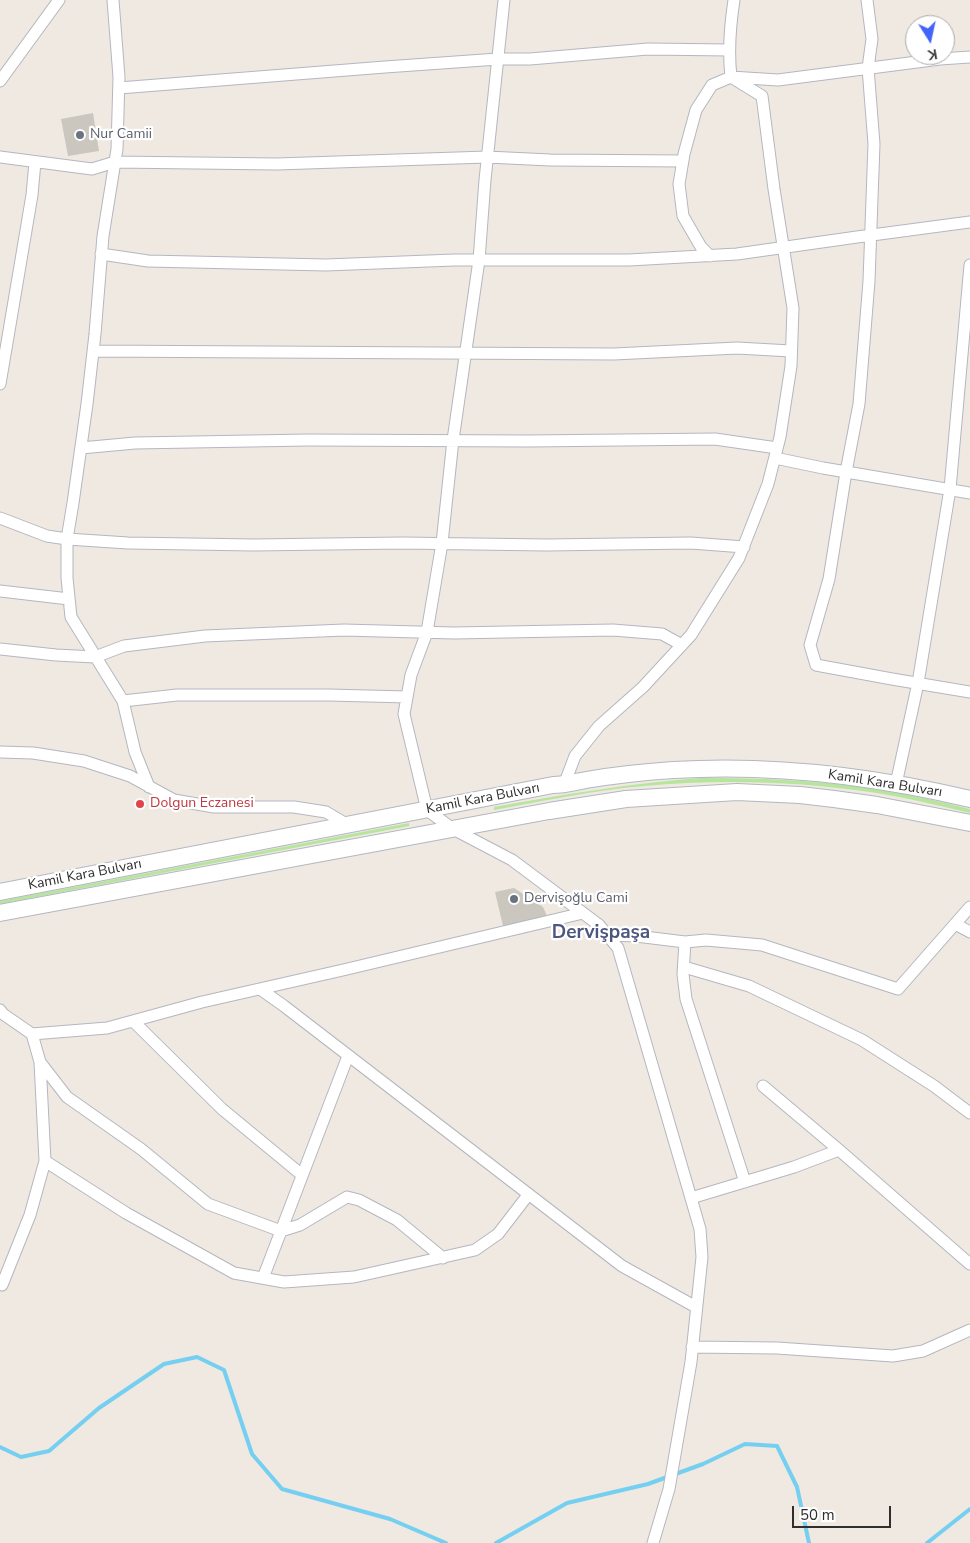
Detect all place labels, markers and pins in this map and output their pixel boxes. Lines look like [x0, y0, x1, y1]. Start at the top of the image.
place label: Nur Camii [90, 127, 152, 143]
marker: Nur Camii [74, 129, 86, 141]
place label: Dolgun Eczanesi [150, 796, 254, 812]
marker: Dolgun Eczanesi [134, 798, 146, 810]
place label: Dervişoğlu Cami [524, 891, 628, 907]
marker: Dervişoğlu Cami [508, 893, 520, 905]

